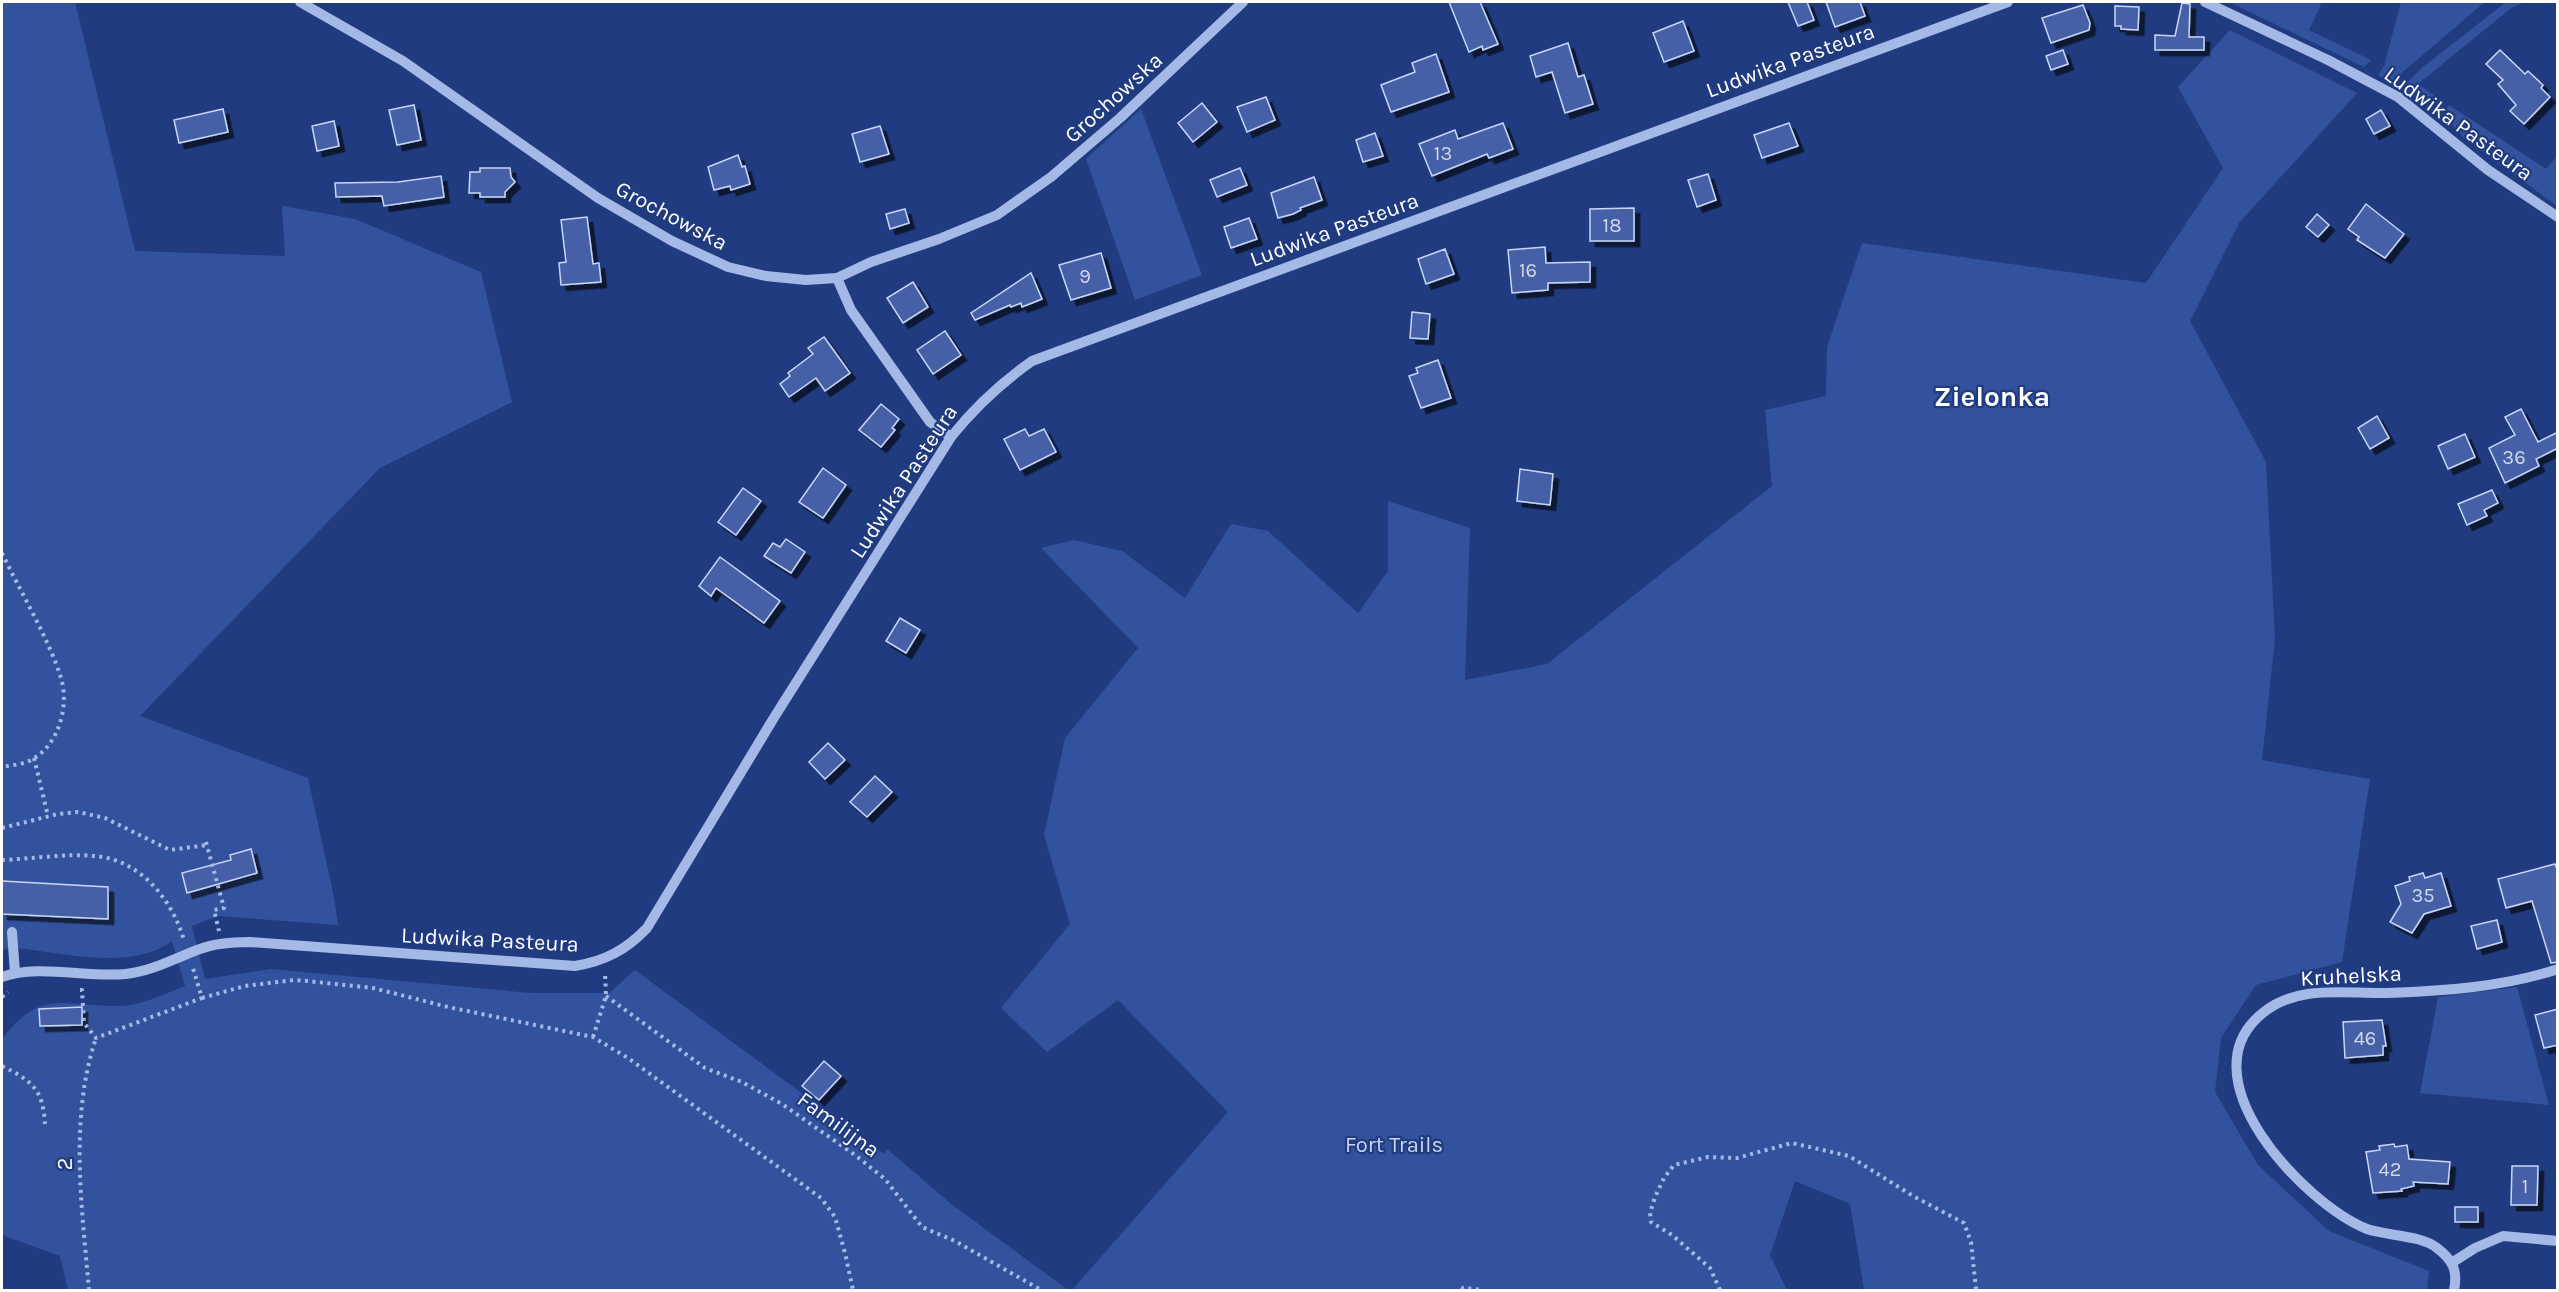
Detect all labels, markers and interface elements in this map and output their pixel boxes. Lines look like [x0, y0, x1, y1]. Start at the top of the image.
street label: Ludwika Pasteura [1702, 18, 1878, 104]
street label: Grochowska [1059, 47, 1168, 148]
street label: Ludwika Pasteura [2379, 61, 2538, 187]
house number: 13 [1434, 142, 1452, 165]
street label: Grochowska [611, 176, 732, 256]
street label: Ludwika Pasteura [1246, 187, 1422, 273]
house number: 18 [1603, 214, 1621, 237]
house number: 16 [1519, 259, 1537, 282]
house number: 9 [1079, 265, 1091, 288]
district label: Zielonka [1934, 380, 2050, 413]
street label: Ludwika Pasteura [845, 400, 963, 563]
house number: 36 [2502, 446, 2526, 469]
house number: 35 [2411, 884, 2435, 907]
street label: Ludwika Pasteura [401, 922, 579, 958]
street label: Kruhelska [2300, 960, 2402, 992]
house number: 46 [2354, 1027, 2376, 1050]
street label: Familijna [792, 1086, 885, 1163]
park label: Fort Trails [1345, 1132, 1443, 1158]
street label: 2 [52, 1157, 78, 1171]
house number: 42 [2379, 1158, 2401, 1181]
house number: 1 [2522, 1175, 2528, 1198]

